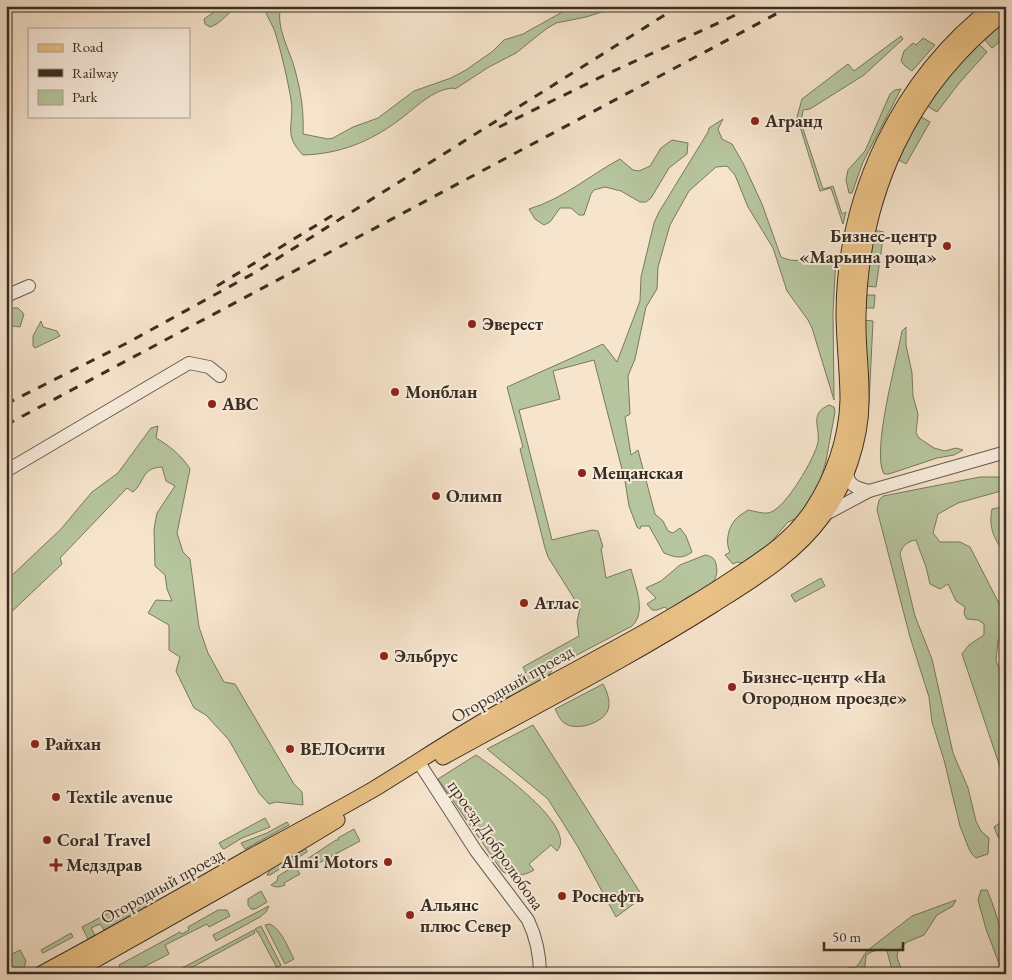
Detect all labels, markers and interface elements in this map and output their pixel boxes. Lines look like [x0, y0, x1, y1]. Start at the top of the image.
legend [28, 28, 190, 118]
text: Road [72, 37, 104, 56]
text: Railway [72, 63, 119, 82]
text: Park [72, 87, 99, 106]
place label: Агранд [764, 109, 823, 132]
marker: Агранд [749, 115, 761, 127]
place label: Бизнес-центр «Марьина роща» [799, 224, 937, 268]
marker: Бизнес-центр «Марьина роща» [941, 240, 953, 252]
place label: Эверест [482, 312, 543, 335]
marker: Эверест [466, 318, 478, 330]
place label: Монблан [405, 380, 478, 403]
marker: Монблан [389, 386, 401, 398]
place label: ABC [221, 392, 259, 415]
marker: ABC [206, 398, 218, 410]
place label: Мещанская [592, 461, 684, 484]
marker: Мещанская [576, 467, 588, 479]
place label: Олимп [446, 484, 502, 507]
marker: Олимп [430, 490, 442, 502]
place label: Атлас [533, 591, 580, 614]
marker: Атлас [518, 597, 530, 609]
street label: Огородный проезд [446, 639, 577, 728]
place label: Эльбрус [394, 644, 458, 667]
marker: Эльбрус [378, 650, 390, 662]
place label: Бизнес-центр «На Огородном проезде» [742, 665, 907, 709]
marker: Бизнес-центр «На Огородном проезде» [726, 681, 738, 693]
place label: Райхан [45, 732, 102, 755]
place label: ВЕЛОсити [300, 737, 386, 760]
marker: Райхан [29, 738, 41, 750]
marker: ВЕЛОсити [284, 743, 296, 755]
street label: проезд Добролюбова [443, 775, 550, 915]
place label: Textile avenue [66, 785, 173, 808]
marker: Textile avenue [50, 791, 62, 803]
place label: Coral Travel [57, 828, 151, 851]
marker: Coral Travel [41, 834, 53, 846]
street label: Огородный проезд [96, 842, 228, 929]
place label: Almi Motors [280, 850, 378, 873]
place label: Медздрав [66, 853, 142, 876]
marker: Almi Motors [382, 856, 394, 868]
marker: Медздрав [50, 859, 62, 871]
place label: Роснефть [572, 884, 644, 907]
marker: Роснефть [556, 890, 568, 902]
place label: Альянс плюс Север [419, 893, 511, 937]
marker: Альянс плюс Север [404, 909, 416, 921]
scale bar [824, 920, 903, 952]
text: 50 m [832, 927, 861, 946]

